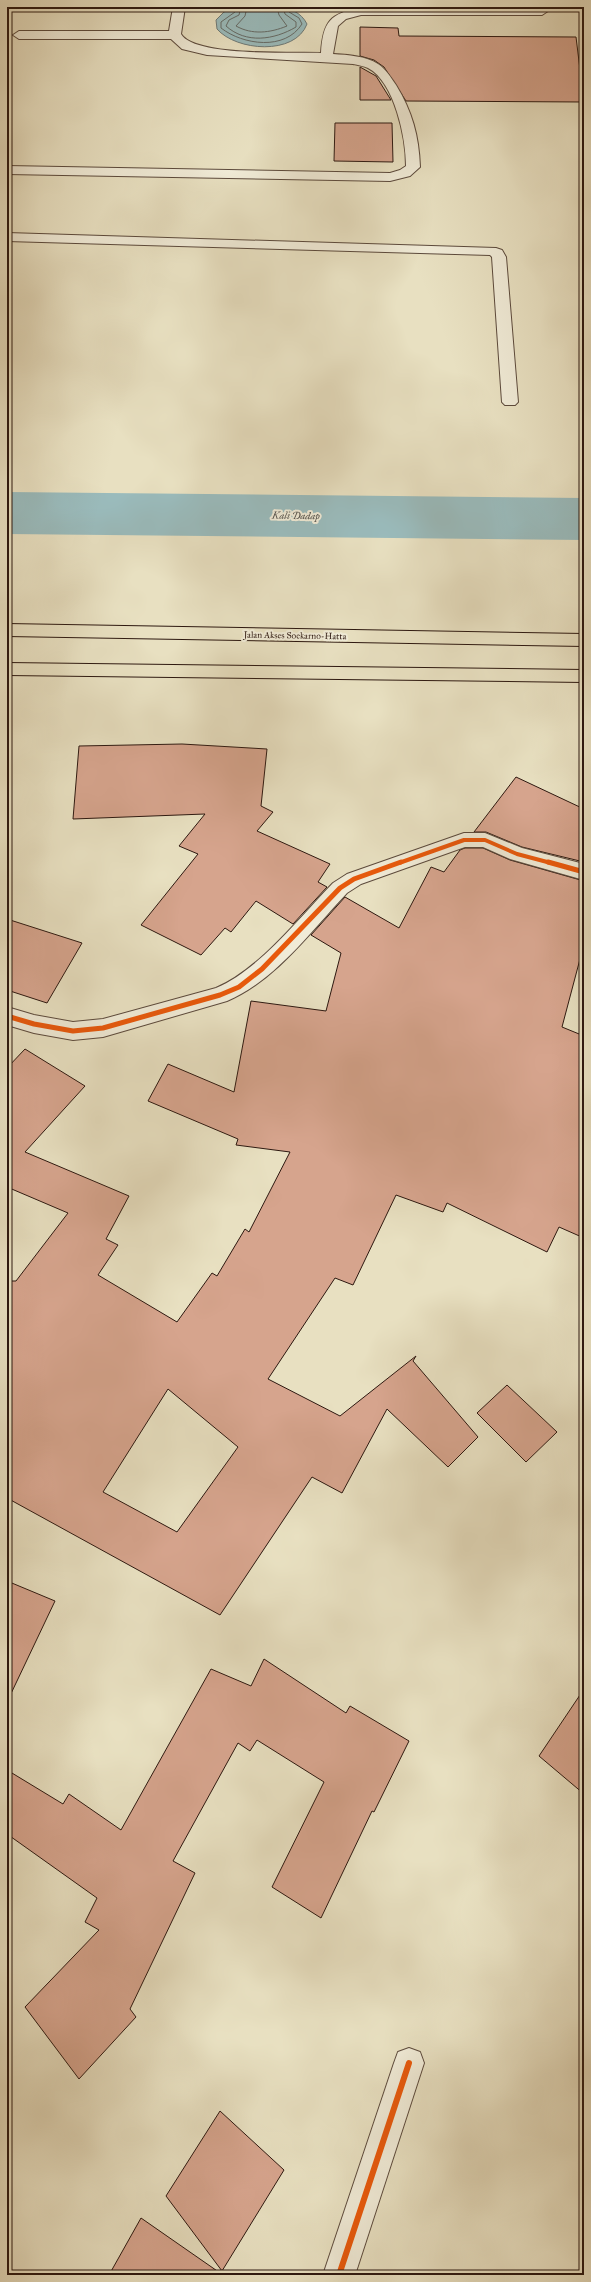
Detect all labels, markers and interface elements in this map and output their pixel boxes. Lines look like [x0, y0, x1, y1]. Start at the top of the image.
water label: Kali Dadap [271, 510, 320, 523]
street label: Jalan Akses Soekarno-Hatta [243, 629, 347, 642]

